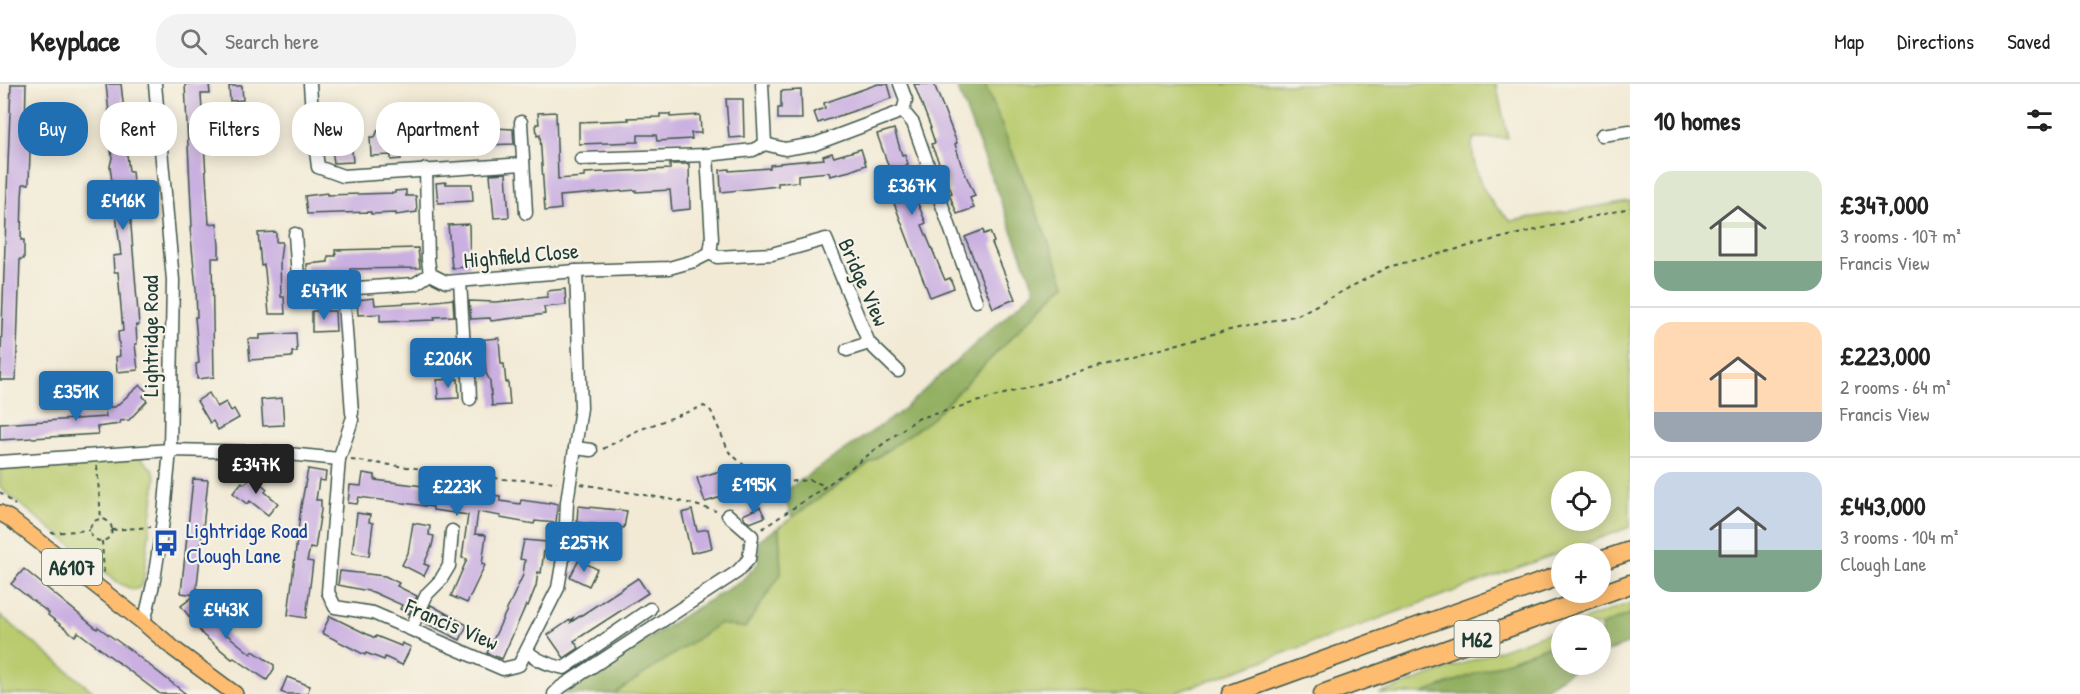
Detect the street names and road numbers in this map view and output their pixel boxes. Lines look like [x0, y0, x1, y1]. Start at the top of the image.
street label: Bridge View [831, 233, 897, 331]
street label: Highfield Close [462, 235, 580, 275]
street label: Lightridge Road [135, 275, 165, 397]
road number: A6107 [42, 549, 102, 585]
street label: Francis View [400, 591, 503, 657]
road number: M62 [1454, 621, 1500, 657]

